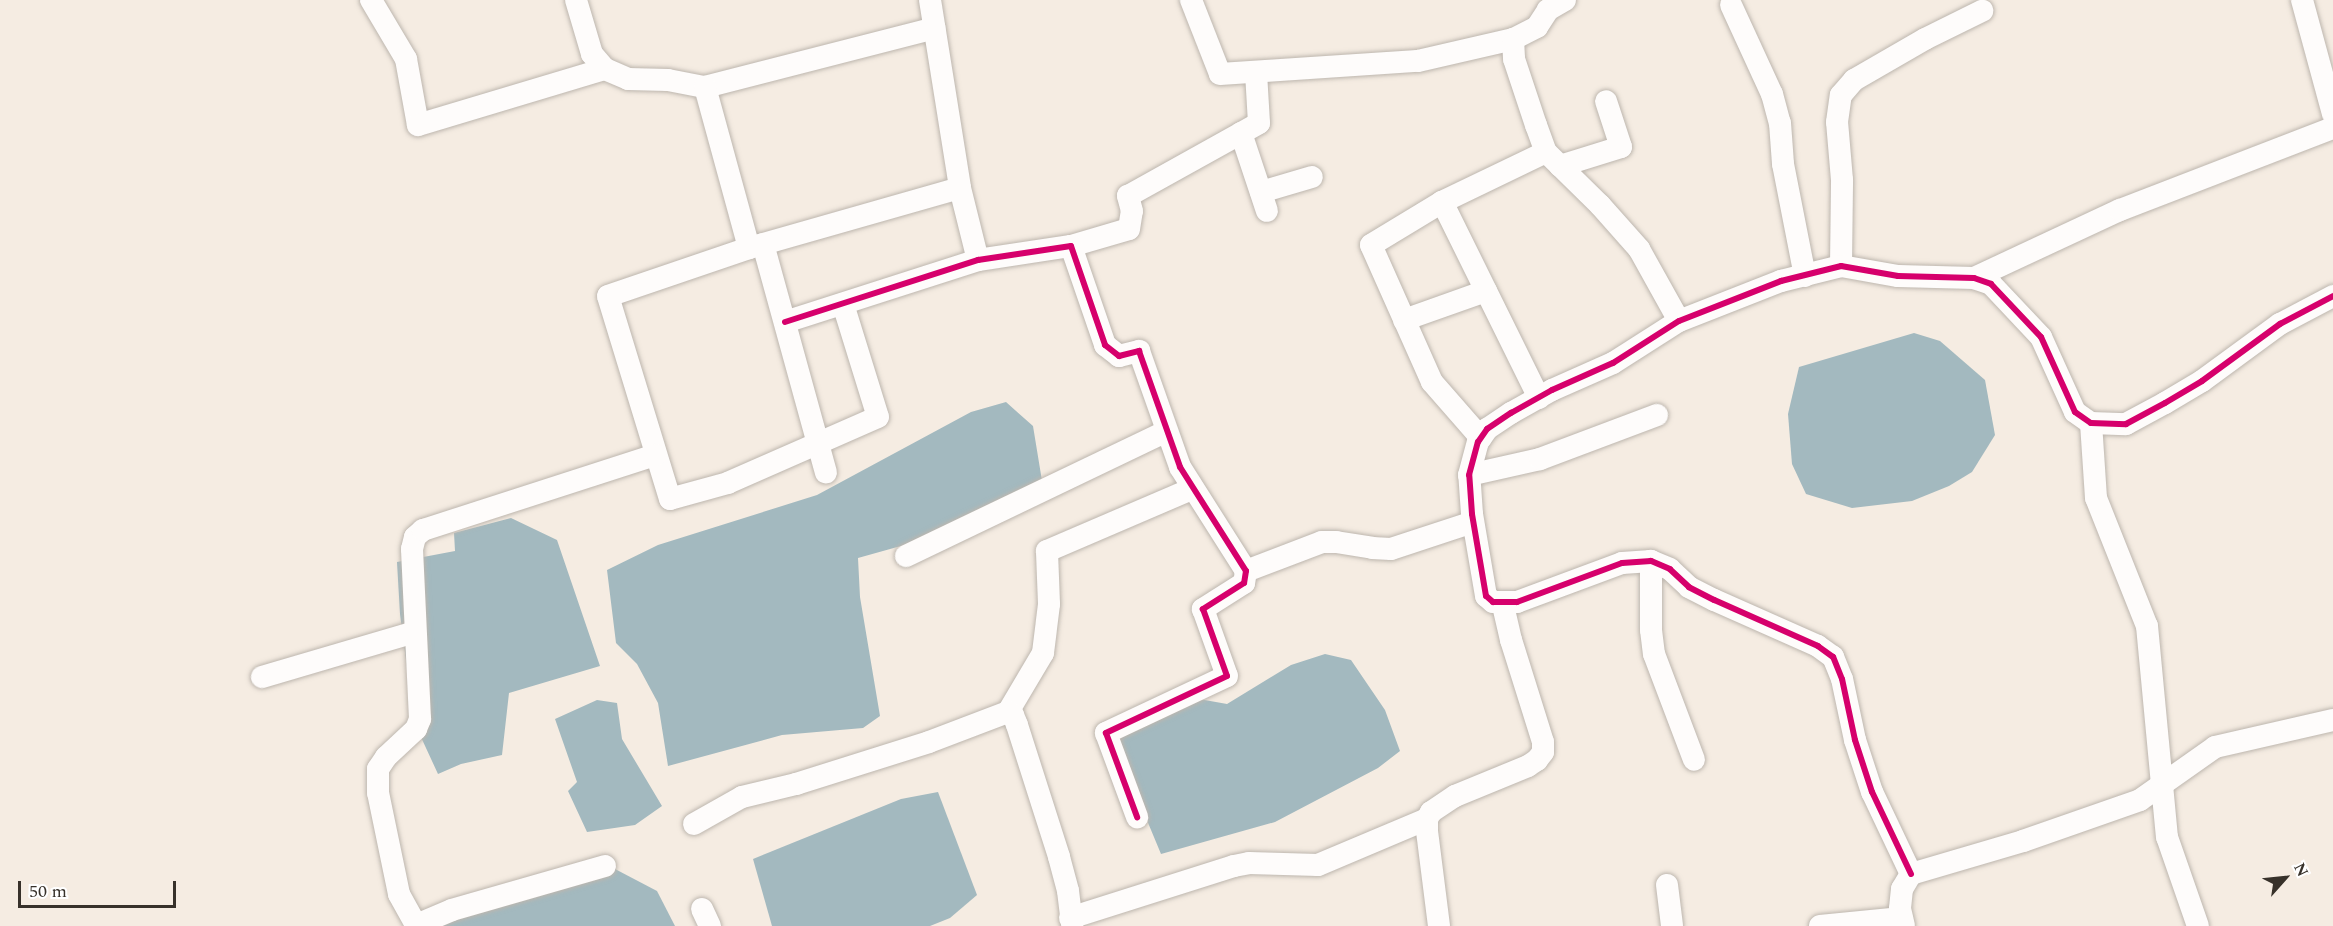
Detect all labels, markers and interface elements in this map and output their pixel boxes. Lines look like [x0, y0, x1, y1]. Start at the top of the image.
north arrow [2255, 848, 2315, 908]
text: N [2287, 859, 2315, 881]
scale bar [21, 869, 178, 907]
text: 50 m [29, 878, 67, 905]

